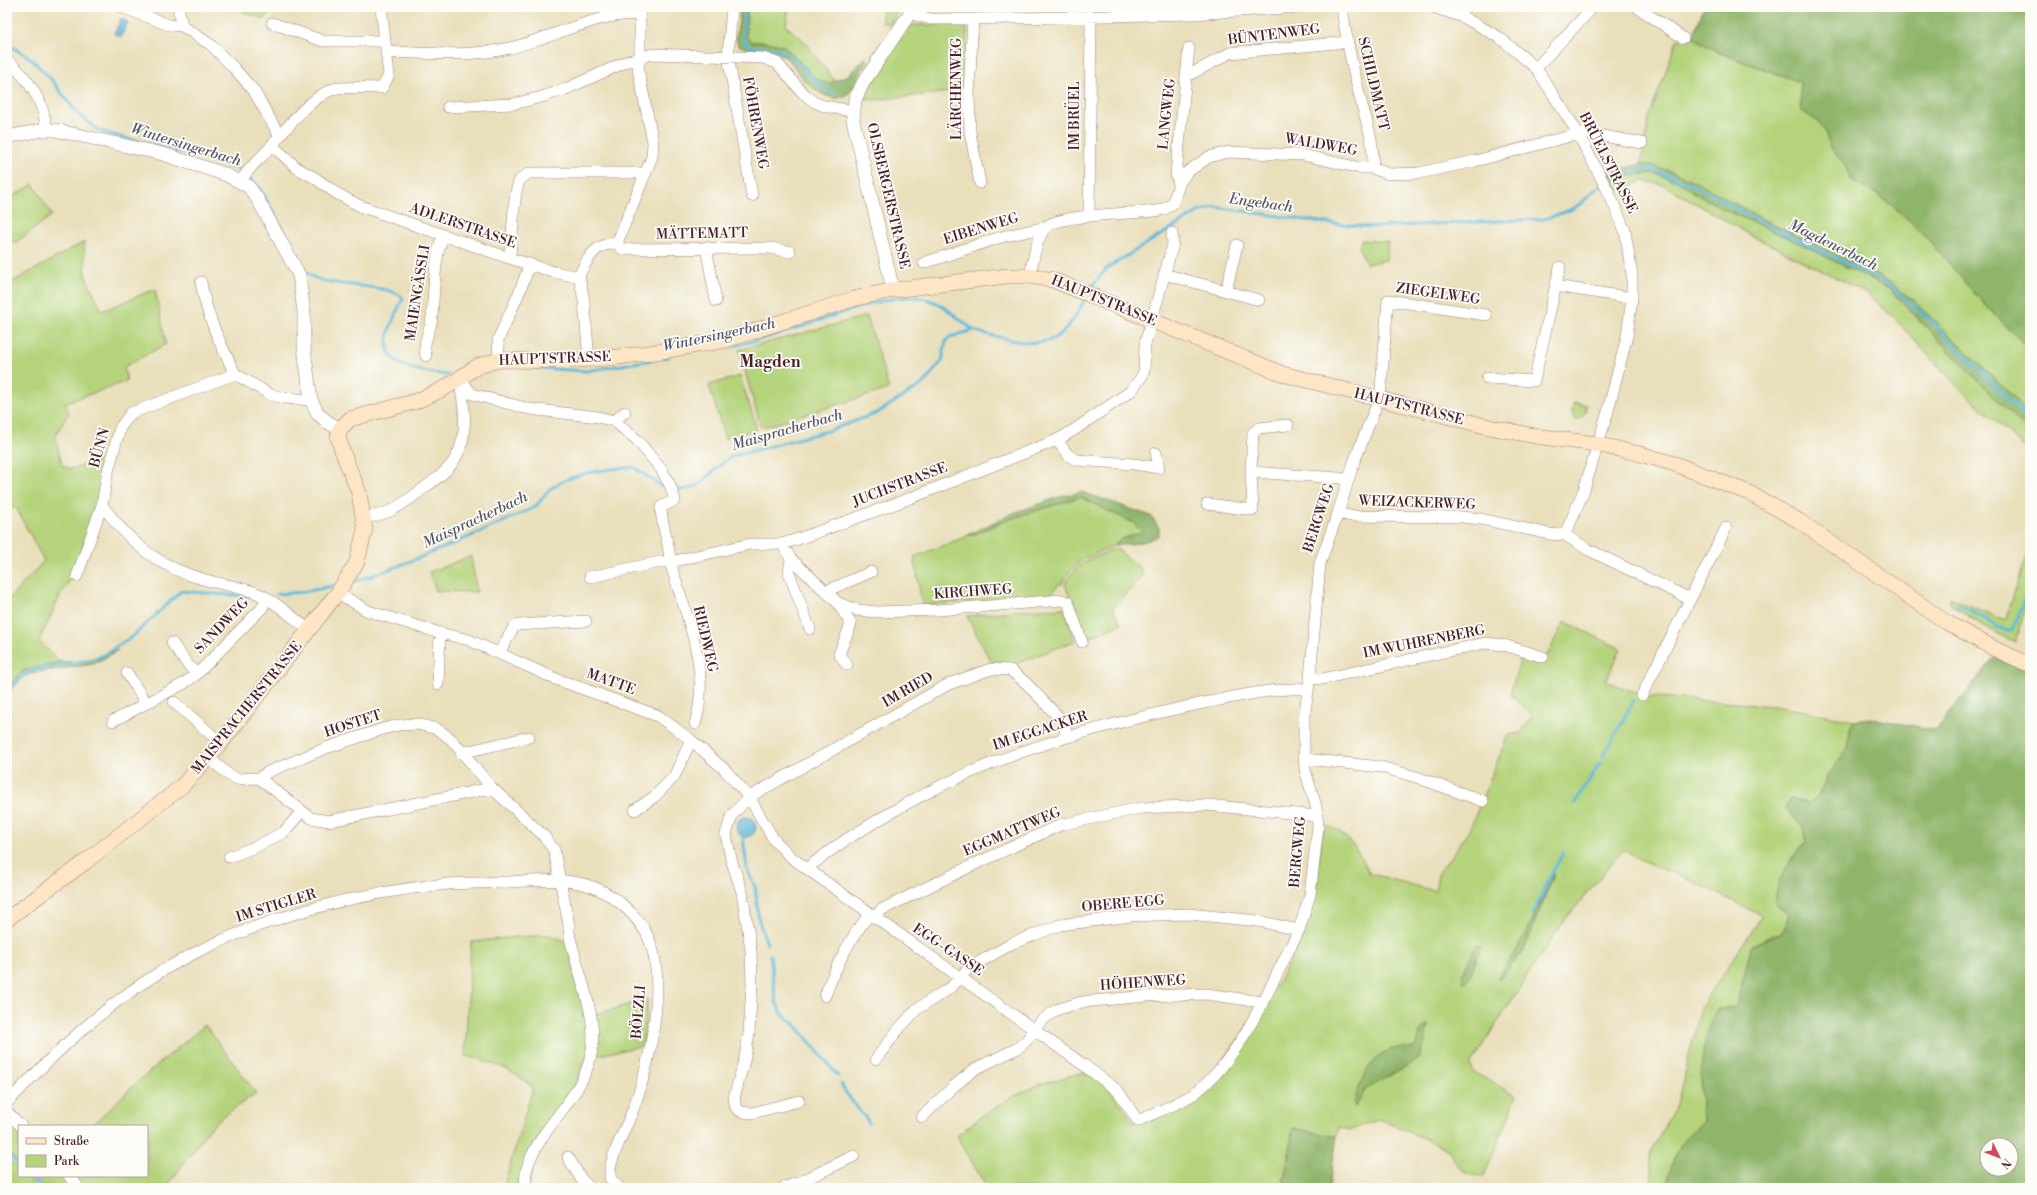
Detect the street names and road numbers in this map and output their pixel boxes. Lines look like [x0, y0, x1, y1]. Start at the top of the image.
street label: BÜNTENWEG [1226, 18, 1322, 50]
street label: SCHILDMATT [1353, 35, 1393, 133]
street label: LÄRCHENWEG [947, 37, 966, 140]
street label: FÖHRENWEG [738, 75, 774, 171]
street label: LANGWEG [1154, 77, 1180, 151]
street label: IM BRÜEL [1064, 81, 1084, 151]
street label: BRÜELSTRASSE [1574, 108, 1643, 217]
street label: OLSBERGERSTRASSE [862, 121, 914, 271]
street label: WALDWEG [1282, 130, 1359, 160]
street label: ADLERSTRASSE [406, 199, 519, 253]
street label: EIBENWEG [941, 209, 1021, 249]
street label: MÄTTEMATT [656, 223, 748, 244]
street label: MAIENGÄSSLI [401, 243, 435, 342]
street label: HAUPTSTRASSE [1048, 272, 1160, 330]
street label: ZIEGELWEG [1395, 279, 1482, 309]
street label: HAUPTSTRASSE [498, 348, 612, 370]
street label: HAUPTSTRASSE [1352, 385, 1466, 429]
street label: BÜNN [84, 425, 114, 471]
street label: JUCHSTRASSE [849, 459, 950, 512]
street label: BERGWEG [1299, 481, 1339, 556]
street label: WEIZACKERWEG [1357, 492, 1477, 514]
street label: KIRCHWEG [933, 580, 1014, 604]
street label: SANDWEG [191, 594, 254, 658]
street label: RIEDWEG [689, 604, 722, 675]
street label: IM WUHRENBERG [1361, 621, 1487, 663]
street label: MAISPRACHERSTRASSE [188, 638, 306, 778]
street label: MATTE [584, 665, 638, 699]
street label: IM RIED [879, 668, 937, 712]
street label: HOSTET [322, 706, 384, 742]
street label: IM EGGACKER [990, 707, 1090, 755]
street label: EGGMATTWEG [960, 803, 1064, 861]
street label: BERGWEG [1286, 815, 1310, 889]
street label: IM STIGLER [234, 885, 318, 927]
street label: OBERE EGG [1081, 891, 1166, 917]
street label: EGG-GASSE [909, 920, 987, 980]
street label: HÖHENWEG [1099, 969, 1187, 995]
street label: BÖLZLI [626, 984, 650, 1041]

